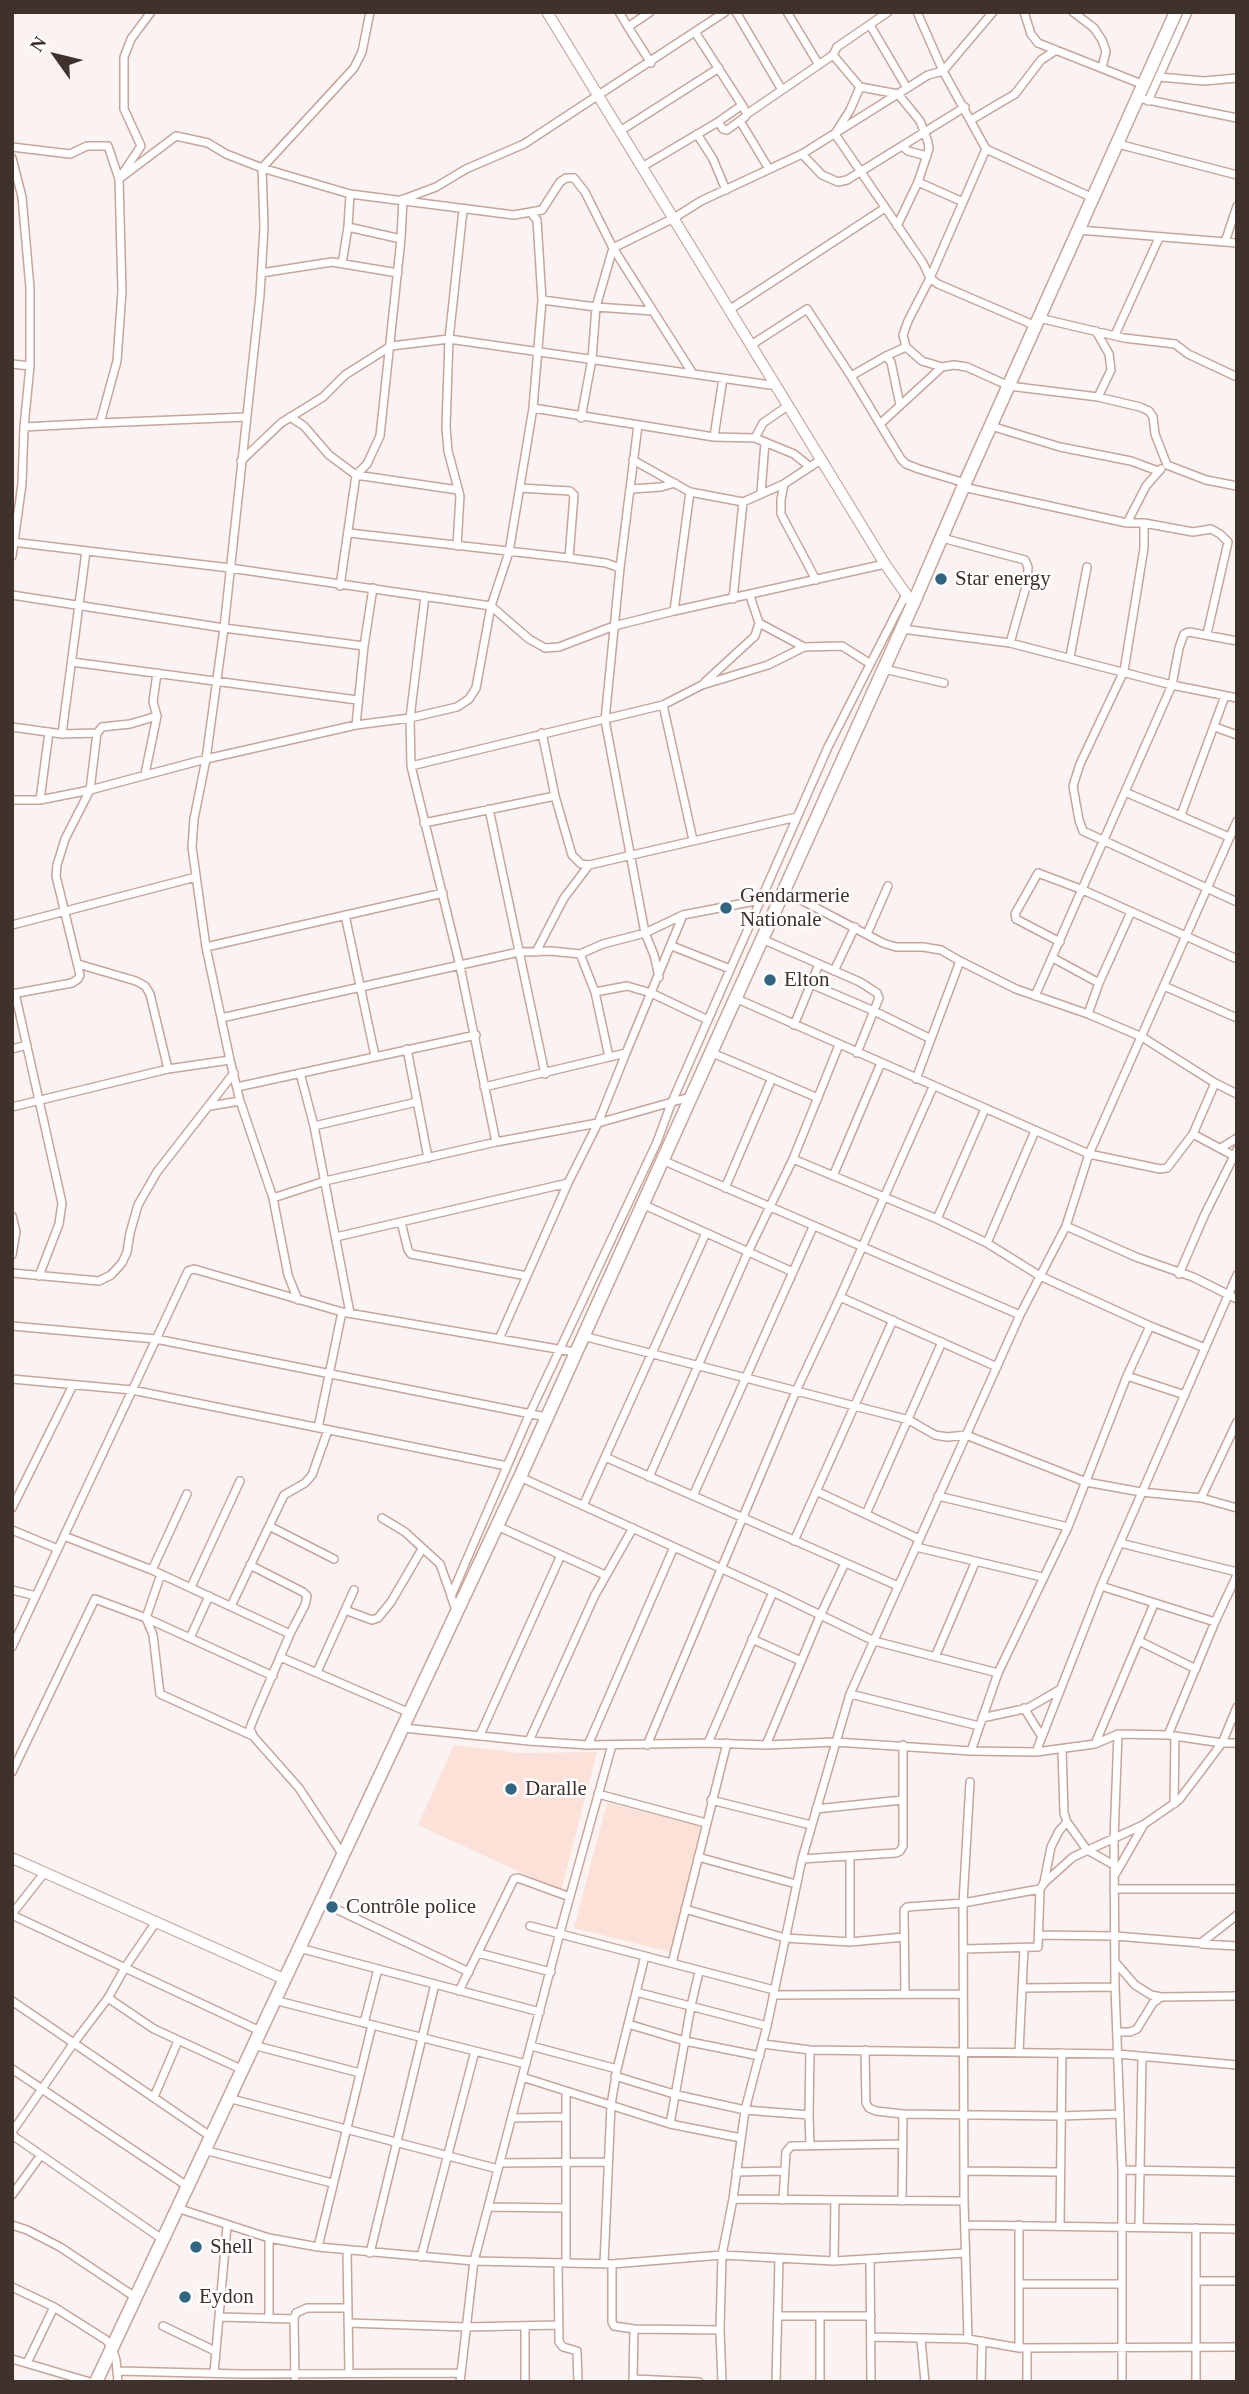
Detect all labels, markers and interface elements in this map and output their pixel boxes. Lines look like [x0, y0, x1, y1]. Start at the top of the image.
north arrow [21, 21, 91, 91]
text: N [26, 32, 51, 56]
place label: Star energy [955, 566, 1051, 592]
marker: Star energy [933, 571, 949, 587]
place label: Gendarmerie Nationale [740, 883, 850, 933]
marker: Gendarmerie Nationale [718, 900, 734, 916]
place label: Elton [784, 967, 829, 993]
marker: Elton [762, 972, 778, 988]
place label: Daralle [525, 1776, 587, 1802]
marker: Daralle [503, 1781, 519, 1797]
place label: Contrôle police [346, 1894, 476, 1920]
marker: Contrôle police [324, 1899, 340, 1915]
place label: Shell [210, 2234, 253, 2260]
marker: Shell [188, 2239, 204, 2255]
place label: Eydon [199, 2284, 254, 2310]
marker: Eydon [177, 2289, 193, 2305]

